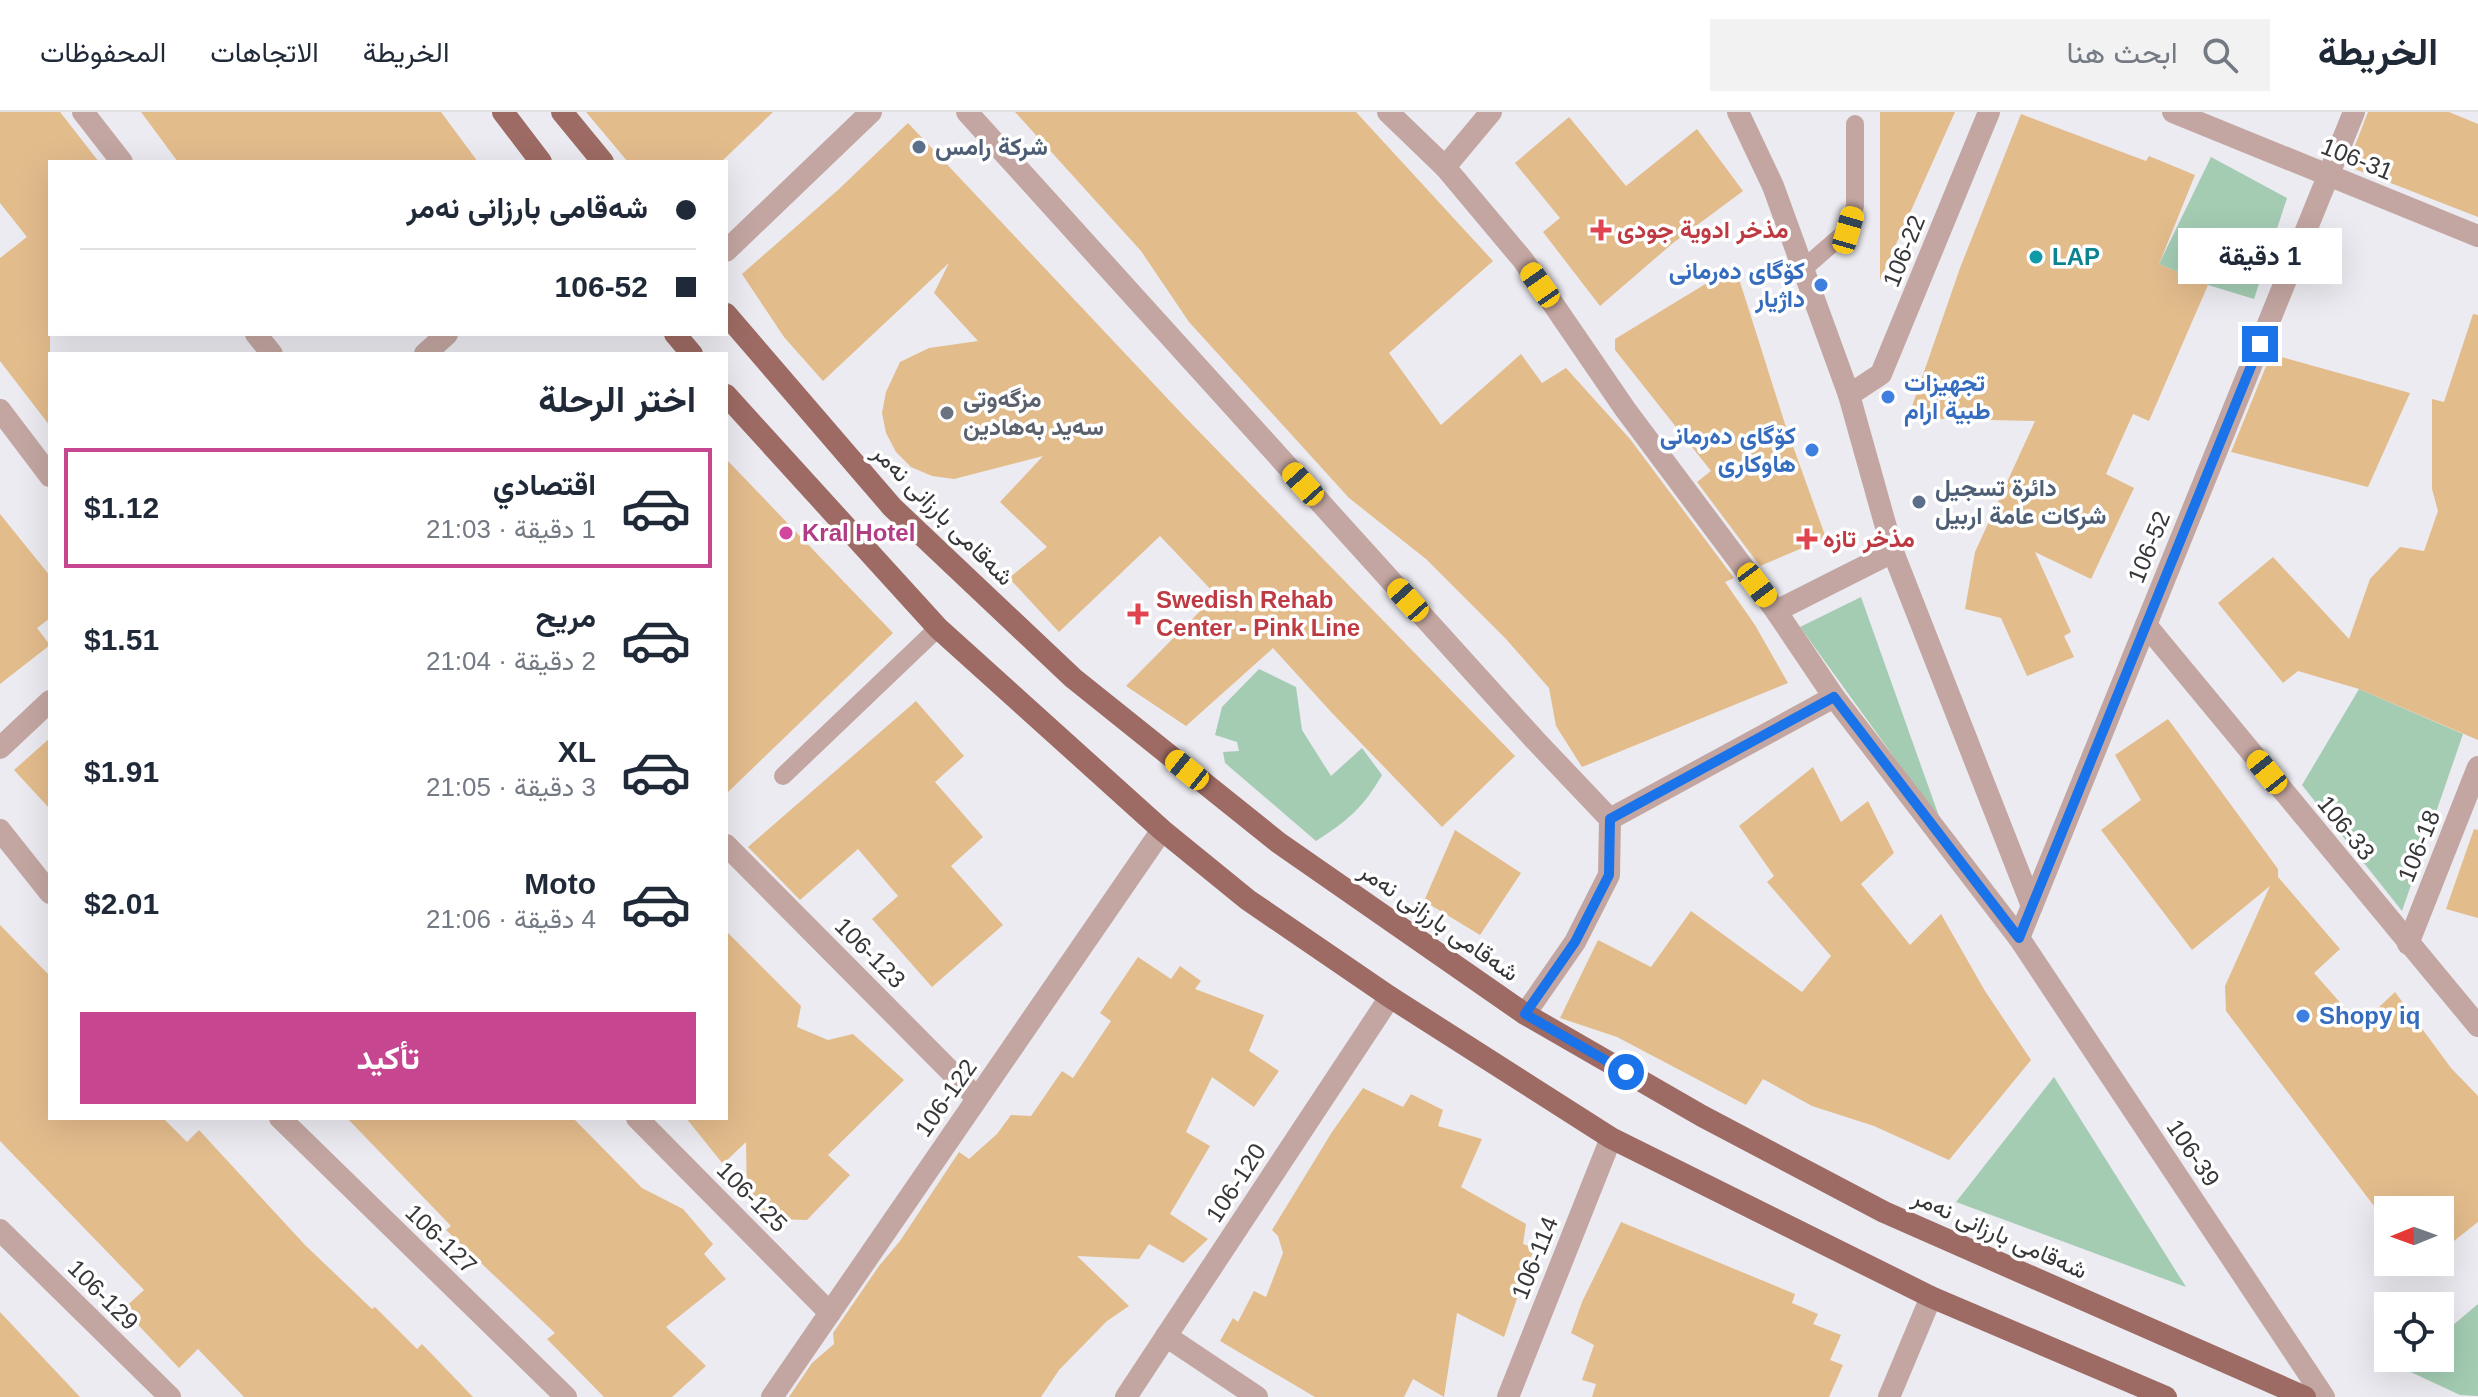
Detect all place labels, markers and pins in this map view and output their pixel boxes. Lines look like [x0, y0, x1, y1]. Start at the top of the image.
place label: شركة رامس [935, 133, 1048, 162]
marker: شركة رامس [910, 138, 928, 156]
place label: مذخر ادوية جودى [1617, 216, 1788, 245]
marker: مذخر ادوية جودى [1592, 221, 1610, 239]
place label: LAP [2052, 243, 2100, 270]
marker: LAP [2027, 248, 2045, 266]
place label: کۆگای دەرمانی داژیار [1669, 257, 1805, 314]
marker: کۆگای دەرمانی داژیار [1812, 276, 1830, 294]
place label: تجهيزات طبية ارام [1904, 369, 1991, 427]
place label: مزگەوتی سەید بەهادین [963, 385, 1104, 441]
marker: تجهيزات طبية ارام [1879, 388, 1897, 406]
marker: مزگەوتی سەید بەهادین [938, 404, 956, 422]
place label: کۆگای دەرمانی هاوکاری [1660, 422, 1796, 479]
marker: کۆگای دەرمانی هاوکاری [1803, 441, 1821, 459]
place label: دائرة تسجيل شركات عامة اربيل [1935, 474, 2106, 531]
marker: دائرة تسجيل شركات عامة اربيل [1910, 493, 1928, 511]
place label: Kral Hotel [802, 519, 915, 546]
marker: Kral Hotel [777, 524, 795, 542]
place label: مذخر تازه [1823, 525, 1915, 554]
marker: مذخر تازه [1798, 530, 1816, 548]
place label: Swedish Rehab Center - Pink Line [1156, 586, 1360, 641]
marker: Swedish Rehab Center - Pink Line [1127, 603, 1149, 625]
place label: Shopy iq [2319, 1002, 2420, 1029]
marker: Shopy iq [2294, 1007, 2312, 1025]

